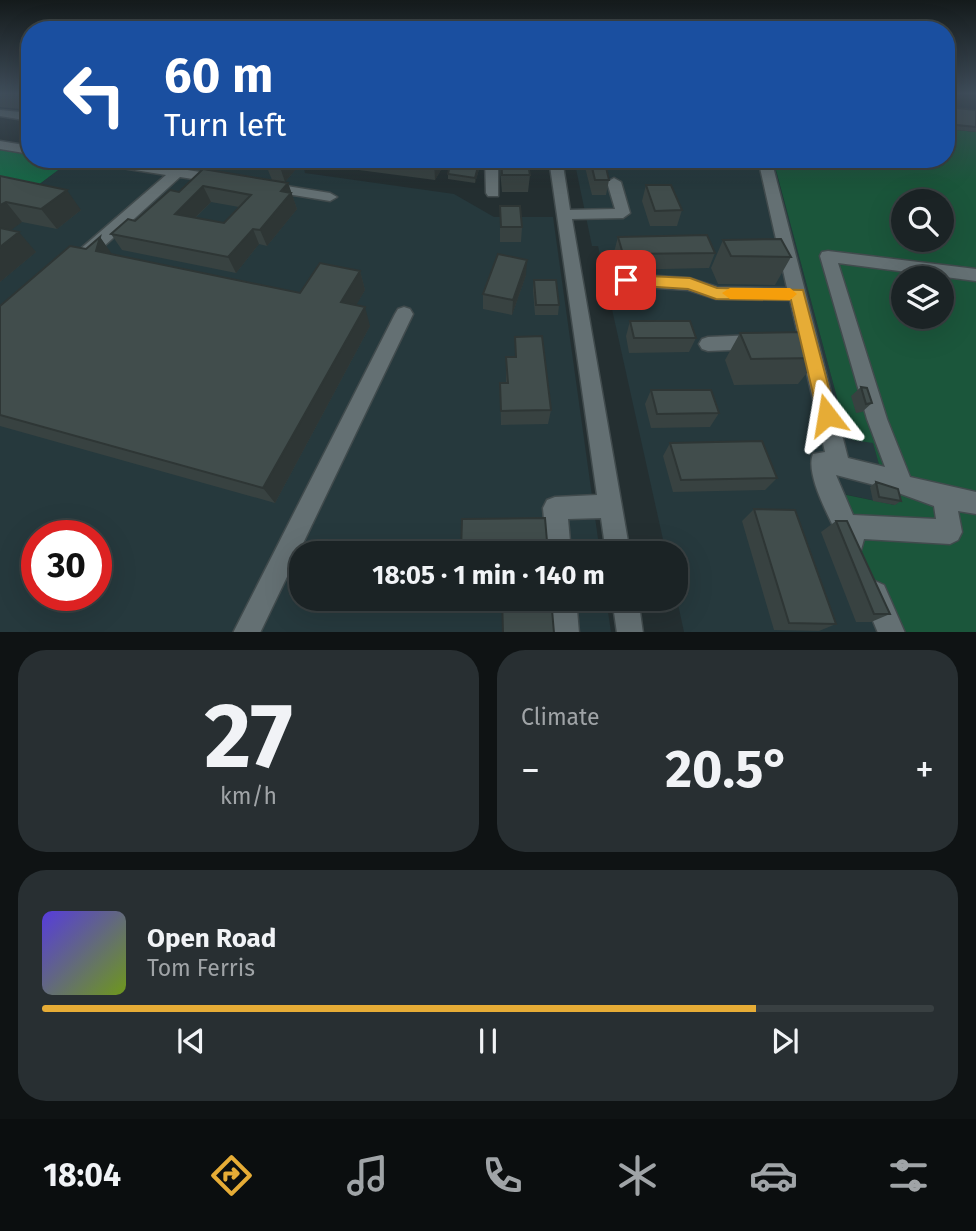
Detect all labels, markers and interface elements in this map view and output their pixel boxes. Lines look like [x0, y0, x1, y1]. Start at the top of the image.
text: 60 m [164, 46, 273, 105]
icon: left [49, 49, 140, 140]
text: Turn left [164, 106, 286, 144]
map controls [891, 189, 954, 329]
button: search [891, 189, 954, 252]
pin [596, 250, 656, 310]
icon: arrive [607, 261, 645, 299]
button: layers [891, 266, 954, 329]
position arrow [790, 378, 864, 452]
speed limit sign: 30 [21, 520, 112, 611]
text: 18:05 · 1 min · 140 m [372, 560, 605, 591]
text: 27 [204, 682, 293, 791]
text: Climate [521, 703, 600, 731]
text: 20.5° [665, 738, 790, 801]
text: − [521, 747, 540, 793]
text: + [915, 747, 934, 793]
text: km/h [220, 782, 277, 810]
text: Open Road [147, 923, 276, 954]
text: Tom Ferris [147, 954, 255, 982]
icon: previous [172, 1022, 210, 1060]
icon: pause [469, 1022, 507, 1060]
icon: next [766, 1022, 804, 1060]
icon: directions [207, 1151, 256, 1200]
icon: music [343, 1151, 392, 1200]
icon: phone [478, 1151, 527, 1200]
icon: climate [613, 1151, 662, 1200]
icon: car [749, 1151, 798, 1200]
icon: filters [884, 1151, 933, 1200]
text: 18:04 [43, 1156, 121, 1194]

